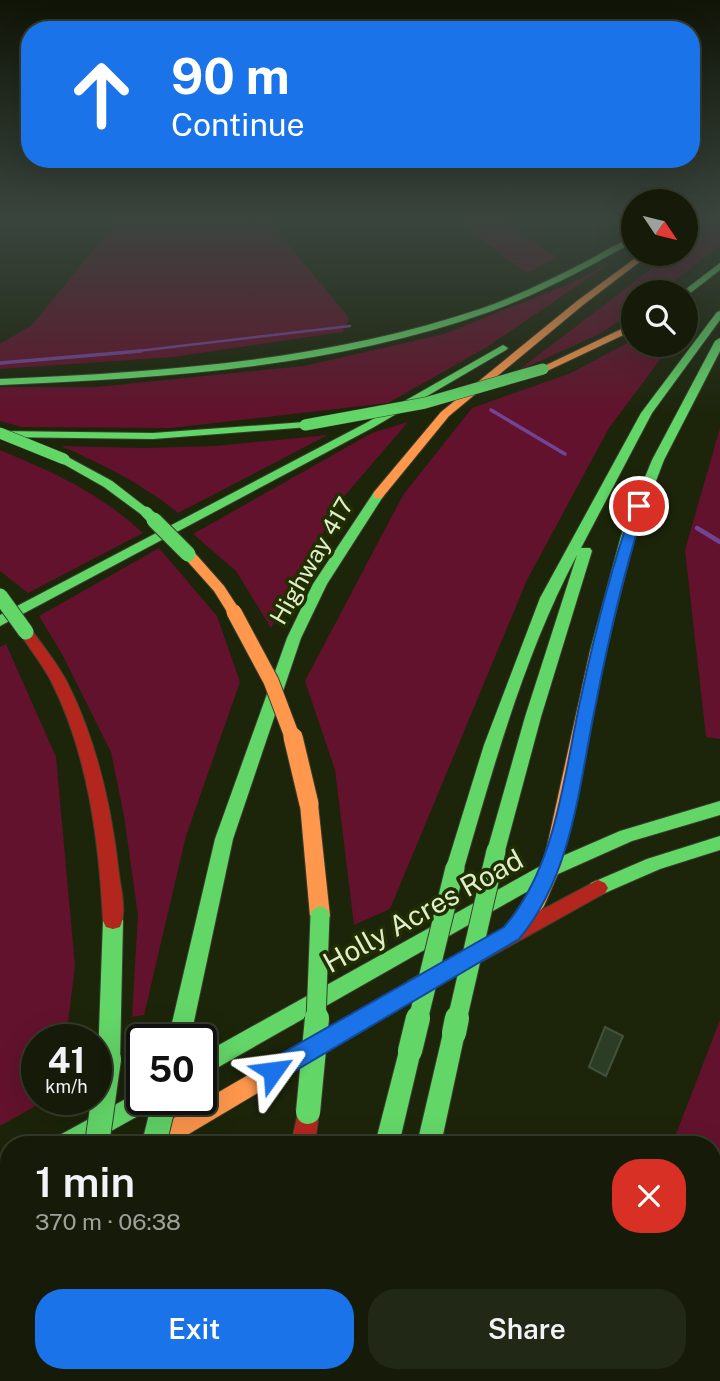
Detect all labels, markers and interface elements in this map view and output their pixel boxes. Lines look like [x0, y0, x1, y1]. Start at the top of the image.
text: 90 m [171, 47, 290, 105]
icon: ahead [56, 49, 147, 140]
text: Continue [171, 106, 305, 143]
north arrow [621, 189, 698, 266]
map controls [621, 189, 698, 357]
button: search [621, 280, 698, 357]
pin [609, 476, 669, 536]
icon: arrive [620, 487, 658, 525]
street label: Highway 417 [264, 492, 359, 629]
street label: Holly Acres Road [317, 842, 528, 979]
speed limit sign: 50 [126, 1024, 217, 1115]
position arrow [236, 1034, 310, 1108]
text: 41 [48, 1040, 85, 1081]
text: km/h [45, 1076, 88, 1097]
text: 1 min [35, 1157, 135, 1206]
button: close [612, 1159, 686, 1233]
text: 370 m · 06:38 [35, 1208, 181, 1235]
button: Exit [35, 1289, 354, 1369]
button: Share [368, 1289, 686, 1369]

